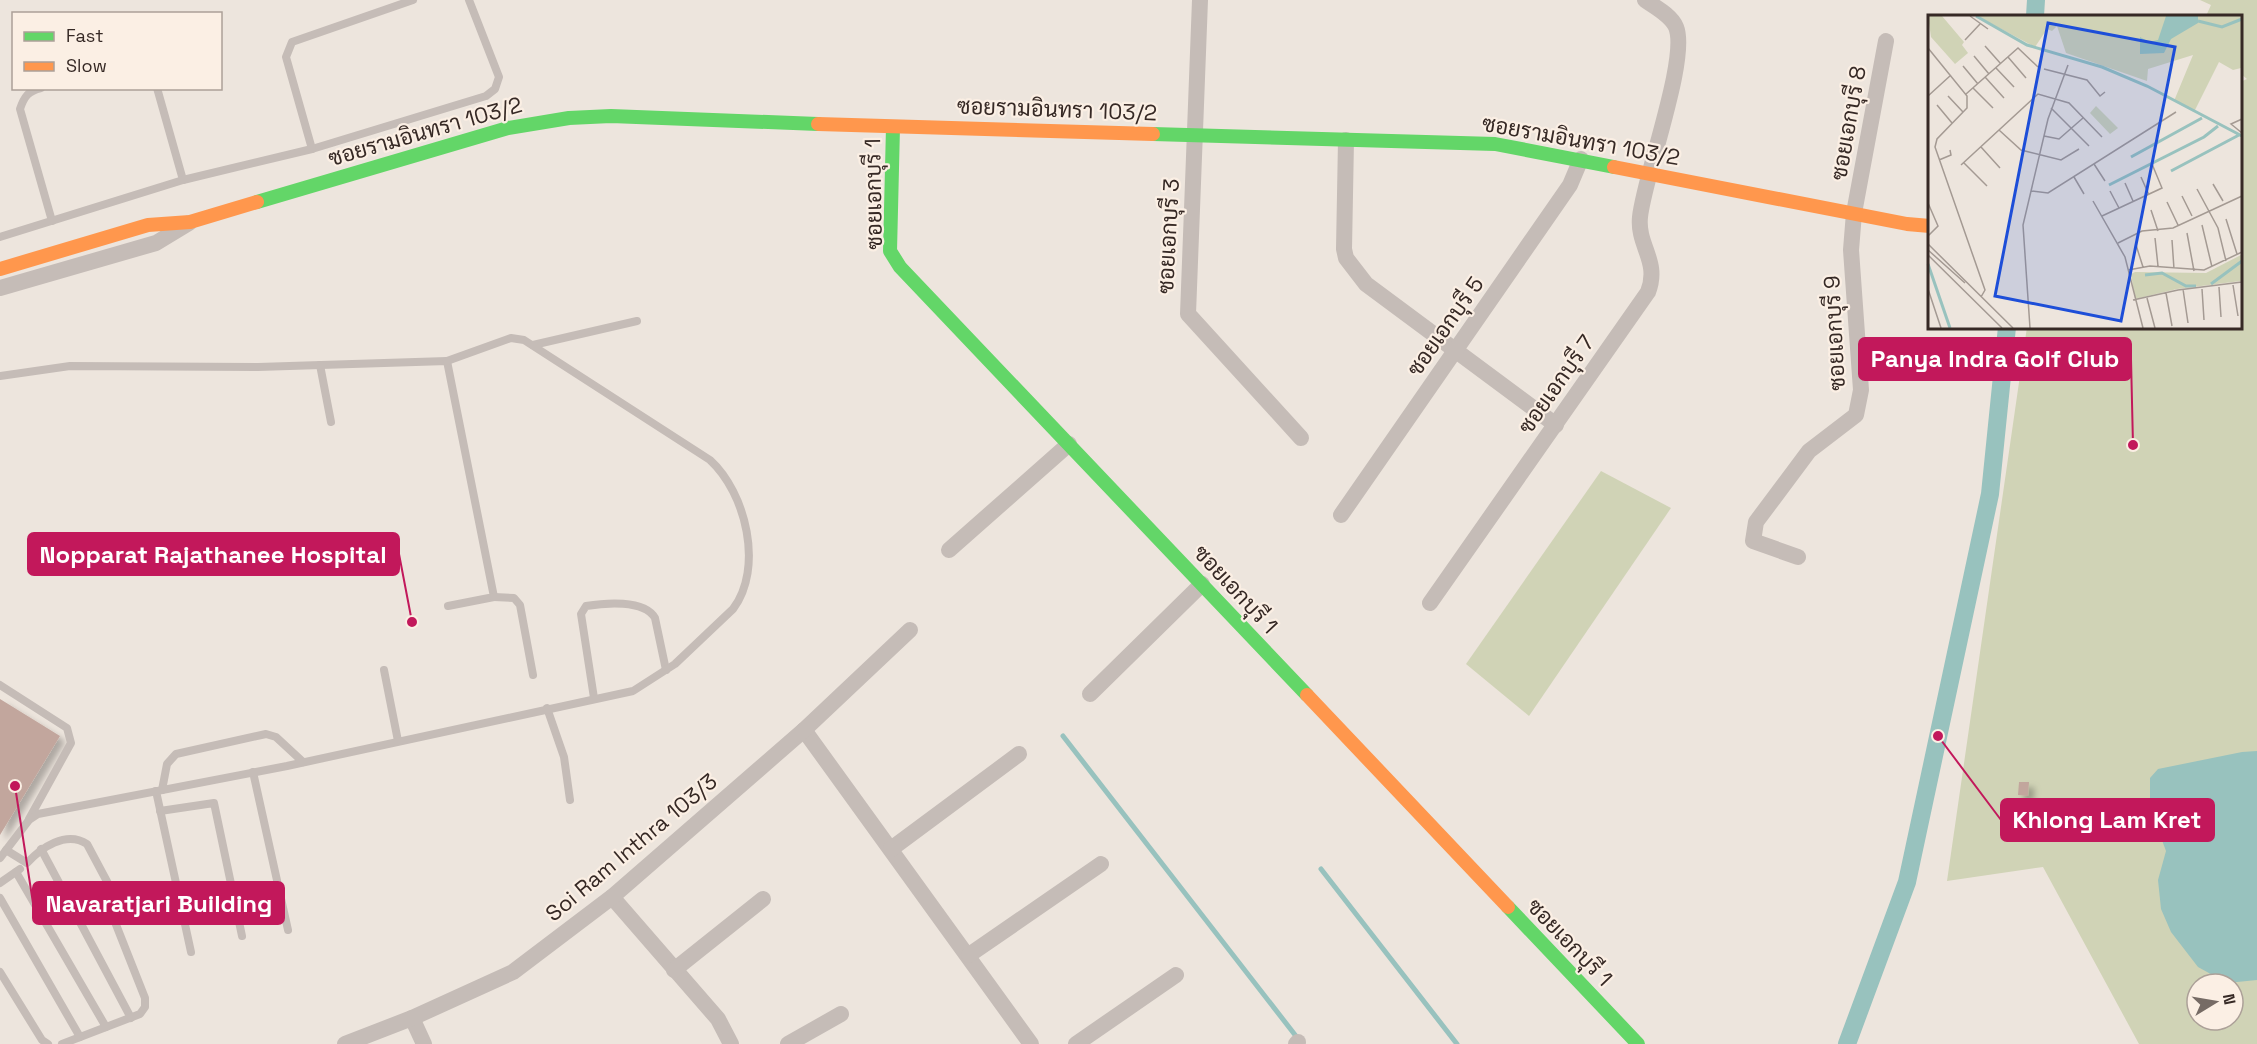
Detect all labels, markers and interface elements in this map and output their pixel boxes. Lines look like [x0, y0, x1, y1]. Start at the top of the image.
legend [12, 12, 222, 90]
inset map [1928, 15, 2242, 328]
text: Fast [66, 24, 103, 47]
text: Slow [66, 54, 107, 77]
street label: ซอยเอกบุรี 8 [1824, 64, 1874, 183]
street label: ซอยรามอินทรา 103/2 [325, 90, 525, 172]
street label: ซอยรามอินทรา 103/2 [956, 92, 1158, 126]
street label: ซอยรามอินทรา 103/2 [1480, 109, 1682, 171]
street label: ซอยเอกบุรี 1 [858, 138, 890, 250]
street label: ซอยเอกบุรี 3 [1151, 178, 1187, 294]
street label: ซอยเอกบุรี 5 [1401, 271, 1491, 382]
street label: ซอยเอกบุรี 9 [1817, 275, 1853, 391]
street label: ซอยเอกบุรี 7 [1512, 329, 1602, 440]
callout: Panya Indra Golf Club [1859, 338, 2131, 380]
text: Panya Indra Golf Club [1871, 343, 2119, 374]
callout: Nopparat Rajathanee Hospital [28, 533, 399, 575]
text: Nopparat Rajathanee Hospital [39, 539, 387, 570]
street label: ซอยเอกบุรี 1 [1186, 539, 1284, 641]
street label: Soi Ram Inthra 103/3 [539, 767, 723, 927]
callout: Khlong Lam Kret [2001, 799, 2214, 841]
text: Khlong Lam Kret [2012, 804, 2202, 835]
callout: Navaratjari Building [33, 882, 284, 924]
text: Navaratjari Building [46, 888, 272, 919]
street label: ซอยเอกบุรี 1 [1520, 892, 1619, 993]
north arrow [2185, 972, 2245, 1032]
text: N [2218, 992, 2241, 1007]

